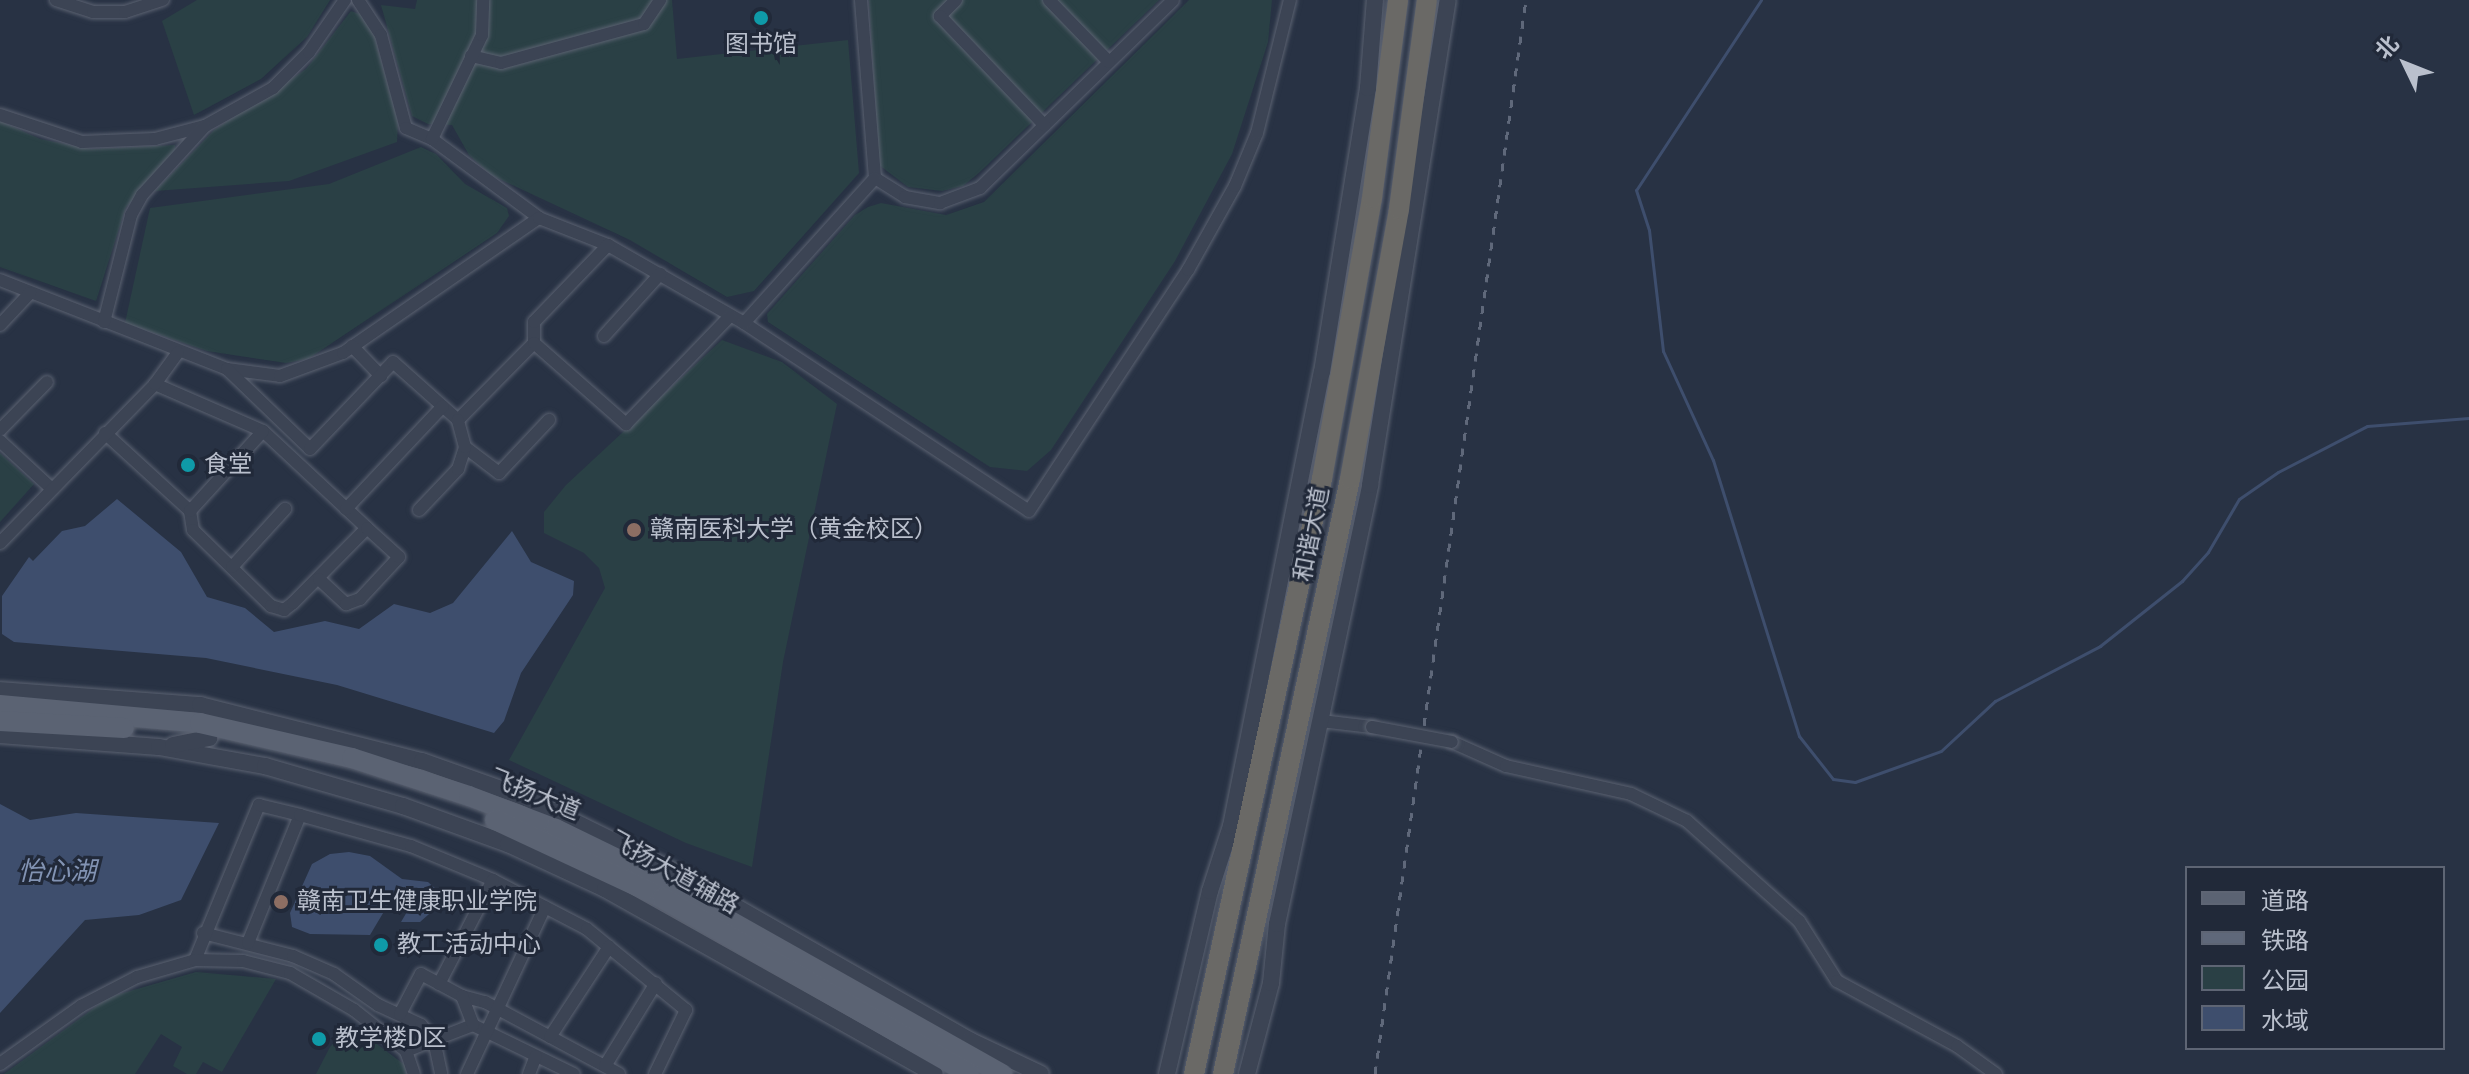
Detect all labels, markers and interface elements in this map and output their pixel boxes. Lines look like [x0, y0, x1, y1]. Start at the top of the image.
marker: 图书馆 [752, 9, 770, 27]
north arrow [2365, 24, 2445, 104]
text: 北 [2370, 30, 2404, 65]
place label: 图书馆 [725, 31, 797, 59]
place label: 食堂 [204, 451, 252, 479]
marker: 食堂 [179, 456, 197, 474]
street label: 和谐大道 [1289, 484, 1335, 584]
place label: 赣南医科大学（黄金校区） [650, 516, 938, 544]
marker: 赣南医科大学（黄金校区） [625, 521, 643, 539]
street label: 飞扬大道 [485, 764, 585, 826]
street label: 飞扬大道辅路 [604, 825, 744, 921]
water label: 怡心湖 [18, 856, 96, 888]
legend [2185, 866, 2445, 1050]
text: 道路 [2261, 887, 2309, 915]
place label: 赣南卫生健康职业学院 [297, 888, 537, 916]
marker: 赣南卫生健康职业学院 [272, 893, 290, 911]
text: 铁路 [2261, 927, 2309, 955]
place label: 教工活动中心 [397, 931, 541, 959]
marker: 教工活动中心 [372, 936, 390, 954]
text: 公园 [2261, 967, 2309, 995]
text: 水域 [2261, 1007, 2309, 1035]
place label: 教学楼D区 [335, 1025, 446, 1053]
marker: 教学楼D区 [310, 1030, 328, 1048]

